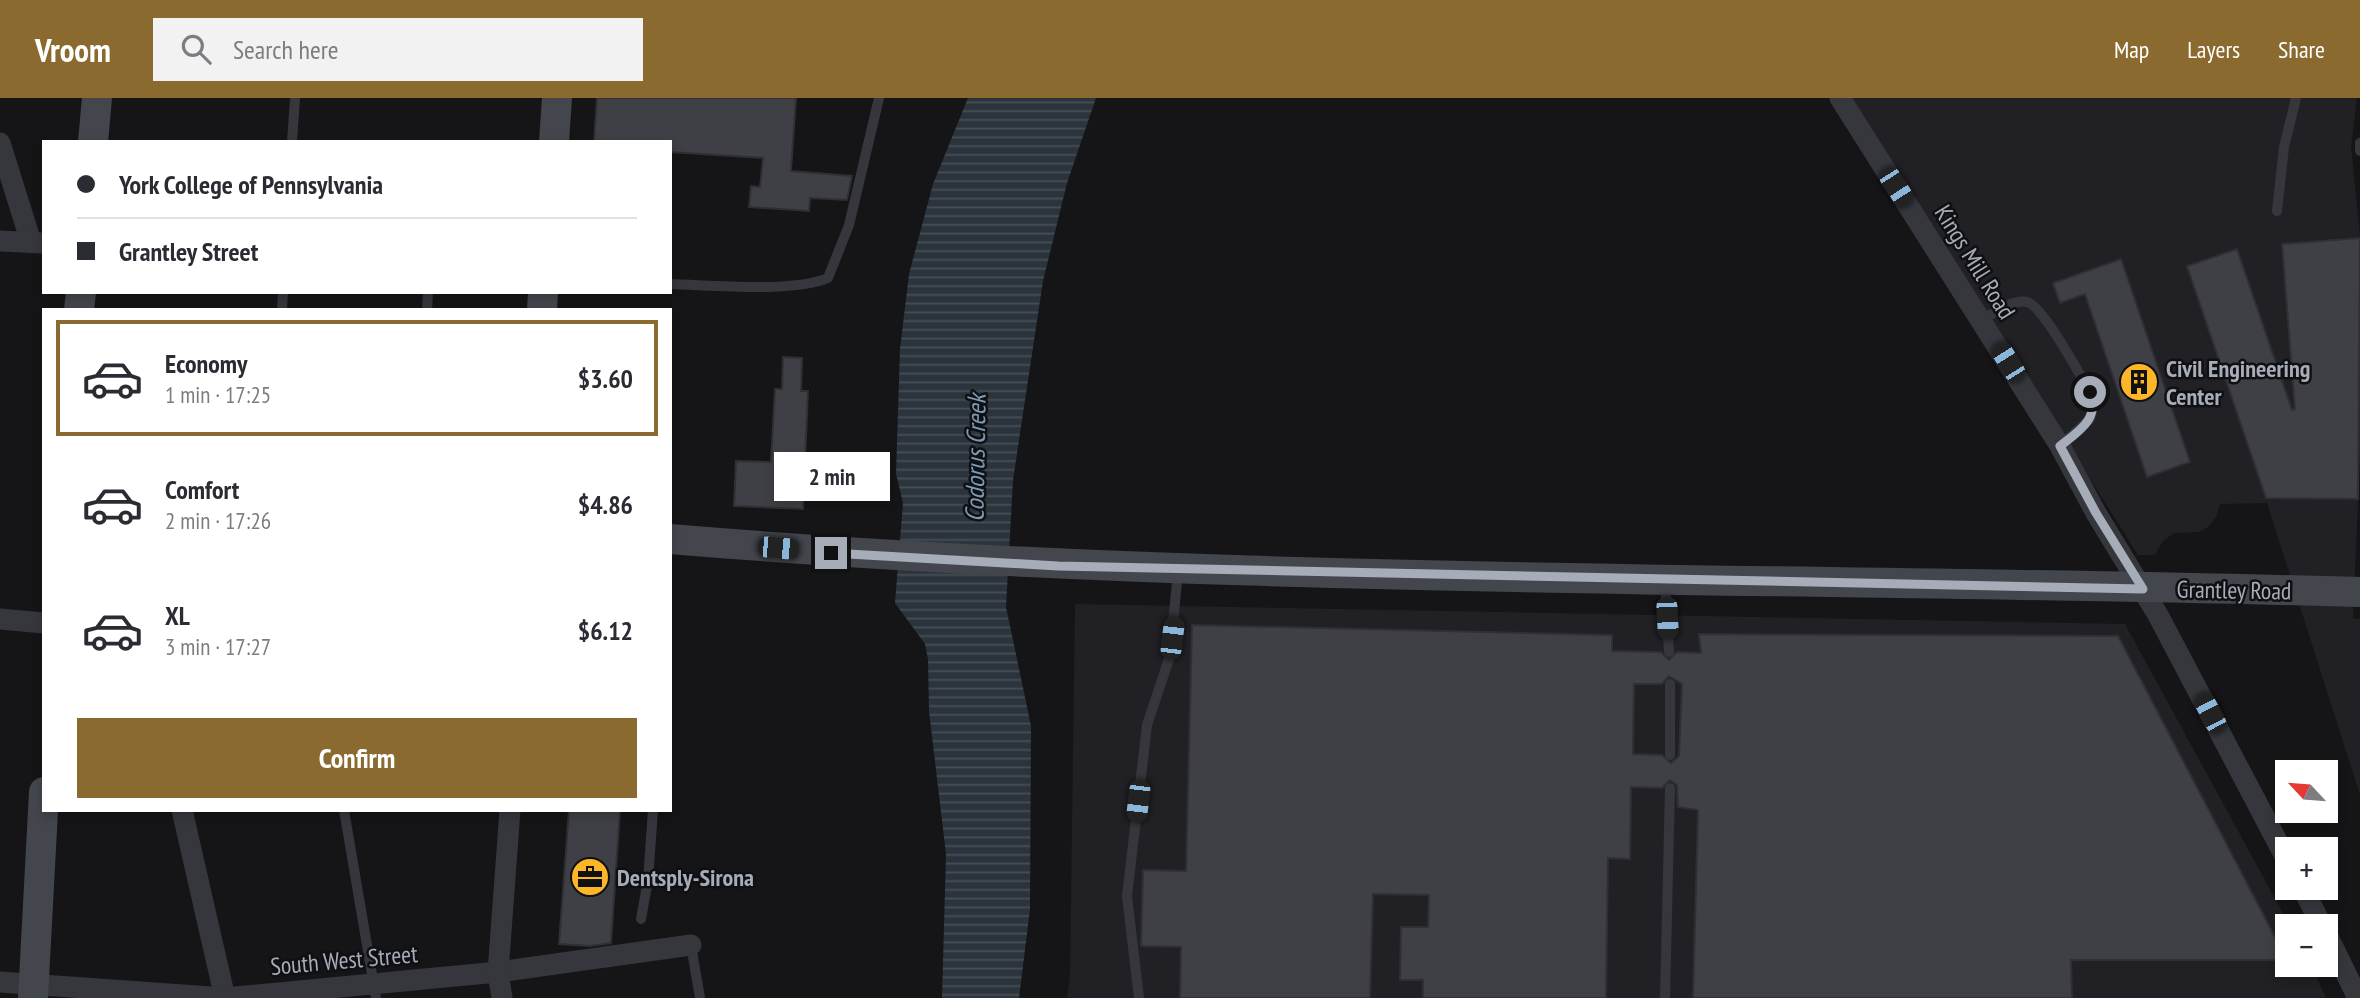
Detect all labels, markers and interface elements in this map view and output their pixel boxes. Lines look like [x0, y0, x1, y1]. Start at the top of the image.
search box [153, 18, 643, 81]
text: Vroom [35, 28, 111, 71]
icon: search [177, 30, 215, 68]
text: Search here [233, 33, 339, 66]
text: Map [2114, 34, 2149, 65]
text: Layers [2187, 34, 2240, 65]
text: Share [2278, 34, 2325, 65]
car [1876, 164, 1917, 210]
text: York College of Pennsylvania [119, 168, 383, 201]
street label: Kings Mill Road [1928, 199, 2022, 325]
text: Grantley Street [119, 235, 258, 268]
car [1988, 339, 2029, 385]
icon: car [81, 347, 144, 410]
text: Economy [165, 347, 247, 380]
place label: Civil Engineering Center [2166, 353, 2310, 412]
building icon: Civil Engineering Center [2118, 361, 2160, 403]
text: $3.60 [578, 362, 633, 395]
route start [2074, 376, 2106, 408]
text: 1 min · 17:25 [165, 380, 271, 409]
water label: Codorus Creek [957, 391, 993, 522]
callout: 2 min [773, 452, 889, 500]
text: 2 min [809, 462, 855, 491]
icon: car [81, 473, 144, 536]
text: Comfort [165, 473, 239, 506]
text: $4.86 [578, 488, 633, 521]
text: 2 min · 17:26 [165, 506, 271, 535]
car [757, 536, 800, 560]
route end [815, 537, 847, 569]
street label: Grantley Road [2176, 574, 2292, 606]
car [1656, 596, 1679, 640]
icon: car [81, 599, 144, 662]
text: XL [165, 599, 190, 632]
text: $6.12 [578, 614, 633, 647]
car [1160, 616, 1185, 660]
text: 3 min · 17:27 [165, 632, 271, 661]
car [2191, 690, 2230, 736]
button: Confirm [77, 718, 637, 798]
north arrow [2275, 760, 2338, 822]
map controls [2275, 760, 2338, 977]
car [1126, 779, 1151, 823]
button: + [2275, 837, 2338, 900]
office icon: Dentsply-Sirona [569, 856, 611, 898]
place label: Dentsply-Sirona [617, 862, 754, 893]
button: − [2275, 914, 2338, 977]
street label: South West Street [269, 938, 419, 982]

